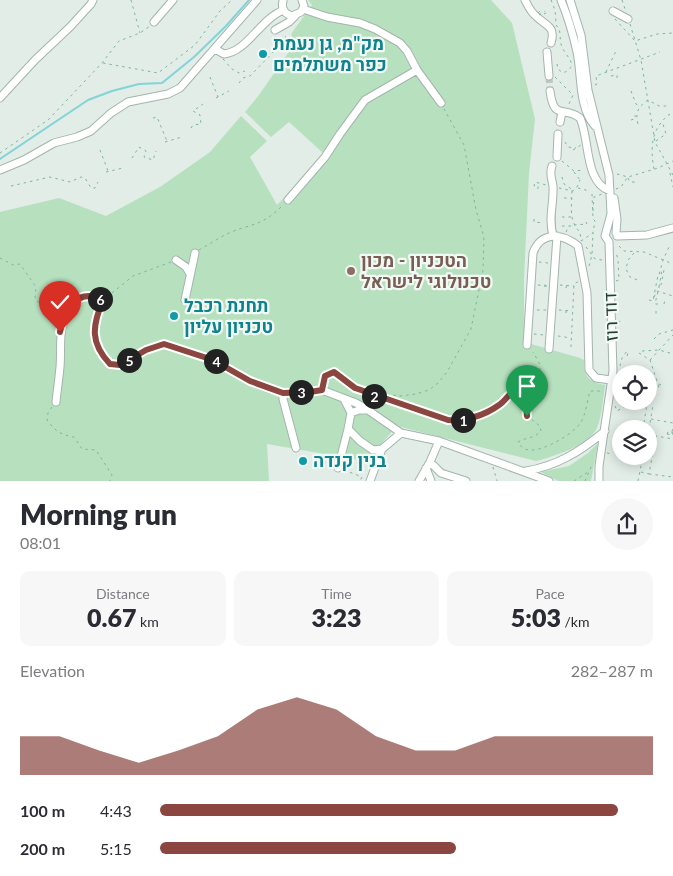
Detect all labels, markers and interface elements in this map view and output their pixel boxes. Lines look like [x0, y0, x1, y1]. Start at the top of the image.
place label: מק"מ, גן נעמת כפר משתלמים [273, 32, 387, 75]
marker: מק"מ, גן נעמת כפר משתלמים [257, 48, 269, 60]
place label: הטכניון - מכון טכנולוגי לישראל [361, 249, 491, 292]
marker: הטכניון - מכון טכנולוגי לישראל [345, 265, 357, 277]
pin [39, 281, 81, 332]
pin: 6 [88, 286, 112, 312]
icon: check [46, 288, 74, 316]
text: 6 [96, 291, 105, 308]
street label: דוד רוז [598, 292, 622, 342]
place label: תחנת רכבל טכניון עליון [184, 294, 273, 337]
marker: תחנת רכבל טכניון עליון [168, 310, 180, 322]
pin: 5 [116, 348, 142, 372]
pin: 4 [204, 348, 228, 374]
text: 5 [125, 352, 134, 369]
text: 4 [212, 353, 221, 370]
pin [506, 365, 548, 416]
map controls [612, 365, 657, 465]
button: locate [612, 365, 657, 410]
icon: arrive [513, 372, 541, 400]
pin: 3 [288, 380, 314, 404]
text: 3 [297, 384, 306, 401]
pin: 2 [362, 384, 386, 408]
text: 2 [370, 388, 379, 405]
pin: 1 [450, 408, 476, 432]
text: 1 [459, 412, 468, 429]
button: layers [612, 420, 657, 465]
place label: בנין קנדה [313, 449, 386, 471]
marker: בנין קנדה [297, 455, 309, 467]
text: Morning run [20, 497, 177, 531]
button: share [601, 498, 653, 550]
text: 08:01 [20, 533, 61, 552]
text: Distance [96, 585, 150, 602]
text: Time [321, 585, 352, 602]
text: Pace [536, 585, 565, 602]
text: 0.67 [87, 602, 136, 632]
text: 3:23 [311, 602, 362, 632]
text: 5:03 [511, 602, 561, 632]
text: km [136, 613, 159, 630]
text: /km [561, 613, 590, 630]
text: Elevation [20, 661, 85, 680]
text: 282–287 m [571, 661, 653, 680]
text: 100 m [20, 801, 65, 820]
text: 4:43 [100, 801, 132, 820]
text: 200 m [20, 839, 65, 858]
text: 5:15 [100, 839, 132, 858]

